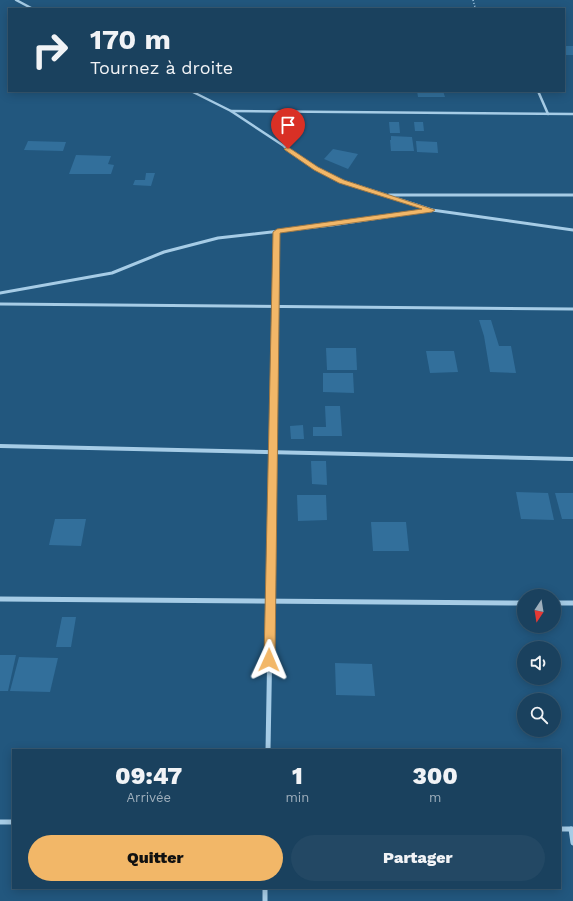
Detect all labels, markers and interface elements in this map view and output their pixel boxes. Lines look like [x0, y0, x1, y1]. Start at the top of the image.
text: 170 m [90, 23, 171, 56]
icon: right [24, 24, 76, 76]
text: Tournez à droite [90, 57, 233, 78]
pin [271, 108, 305, 149]
icon: arrive [277, 114, 299, 136]
north arrow [517, 589, 561, 633]
map controls [517, 589, 561, 737]
position arrow [248, 639, 290, 681]
button: sound [517, 641, 561, 685]
button: search [517, 693, 561, 737]
text: 09:47 [115, 762, 182, 790]
text: 1 [292, 762, 303, 790]
text: 300 [412, 762, 458, 790]
text: Arrivée [127, 790, 171, 805]
text: min [285, 790, 309, 805]
text: m [429, 790, 441, 805]
button: Quitter [28, 835, 283, 881]
button: Partager [291, 835, 545, 881]

